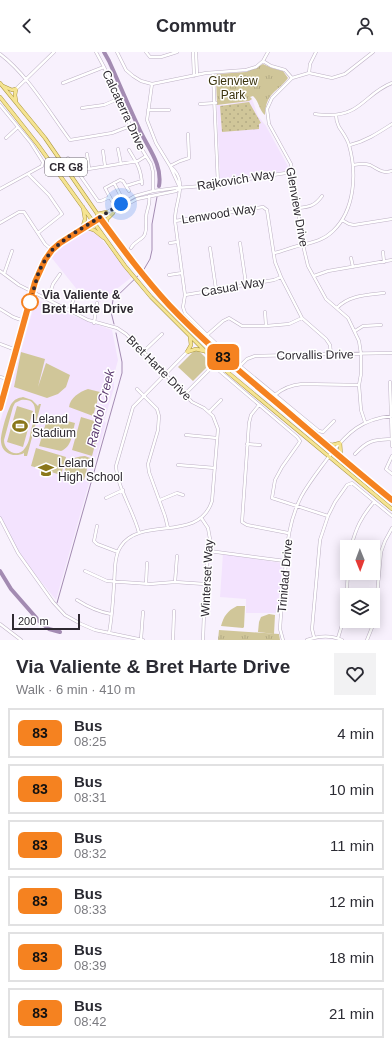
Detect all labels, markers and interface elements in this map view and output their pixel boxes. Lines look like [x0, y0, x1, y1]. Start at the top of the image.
icon: back [16, 15, 38, 37]
icon: person [354, 15, 376, 37]
text: Commutr [156, 16, 236, 36]
street label: Calcaterra Drive [99, 68, 149, 153]
park label: Glenview Park [208, 74, 258, 102]
road number: CR G8 [45, 158, 87, 176]
street label: Glenview Drive [283, 166, 311, 248]
street label: Rajkovich Way [196, 167, 276, 193]
your location [111, 194, 131, 214]
street label: Lenwood Way [181, 201, 257, 227]
street label: Casual Way [200, 275, 266, 299]
place label: Via Valiente & Bret Harte Drive [42, 288, 134, 316]
marker: Via Valiente & Bret Harte Drive [21, 293, 39, 311]
street label: Bret Harte Drive [124, 333, 195, 404]
line badge: 83 [205, 344, 241, 370]
street label: Corvallis Drive [276, 347, 354, 363]
text: 83 [215, 349, 231, 365]
water label: Randol Creek [84, 366, 118, 449]
place label: Leland Stadium [32, 412, 76, 440]
sports icon: Leland Stadium [11, 417, 29, 435]
place label: Leland High School [58, 456, 123, 484]
school or university icon: Leland High School [37, 461, 55, 479]
street label: Trinidad Drive [275, 538, 295, 614]
street label: Winterset Way [198, 539, 216, 617]
north arrow [340, 540, 380, 580]
map controls [340, 540, 380, 628]
button: layers [340, 588, 380, 628]
scale bar [12, 612, 80, 631]
text: 200 m [18, 615, 49, 627]
button: heart [334, 653, 376, 695]
text: Via Valiente & Bret Harte Drive [16, 656, 290, 677]
text: Walk · 6 min · 410 m [16, 682, 135, 697]
text: Bus [74, 717, 102, 734]
text: 83 [32, 725, 48, 741]
text: 4 min [337, 725, 374, 742]
text: 08:25 [74, 734, 107, 749]
text: Bus [74, 773, 102, 790]
text: 83 [32, 781, 48, 797]
text: 10 min [329, 781, 374, 798]
text: 08:31 [74, 790, 107, 805]
text: Bus [74, 829, 102, 846]
text: 83 [32, 837, 48, 853]
text: 11 min [330, 837, 374, 854]
text: 08:32 [74, 846, 107, 861]
text: Bus [74, 885, 102, 902]
text: 83 [32, 893, 48, 909]
text: 12 min [329, 893, 374, 910]
text: 08:33 [74, 902, 107, 917]
text: Bus [74, 941, 102, 958]
text: 83 [32, 949, 48, 965]
text: 18 min [329, 949, 374, 966]
text: 08:39 [74, 958, 107, 973]
text: Bus [74, 997, 102, 1014]
text: 83 [32, 1005, 48, 1021]
text: 21 min [329, 1005, 374, 1022]
text: 08:42 [74, 1014, 107, 1029]

